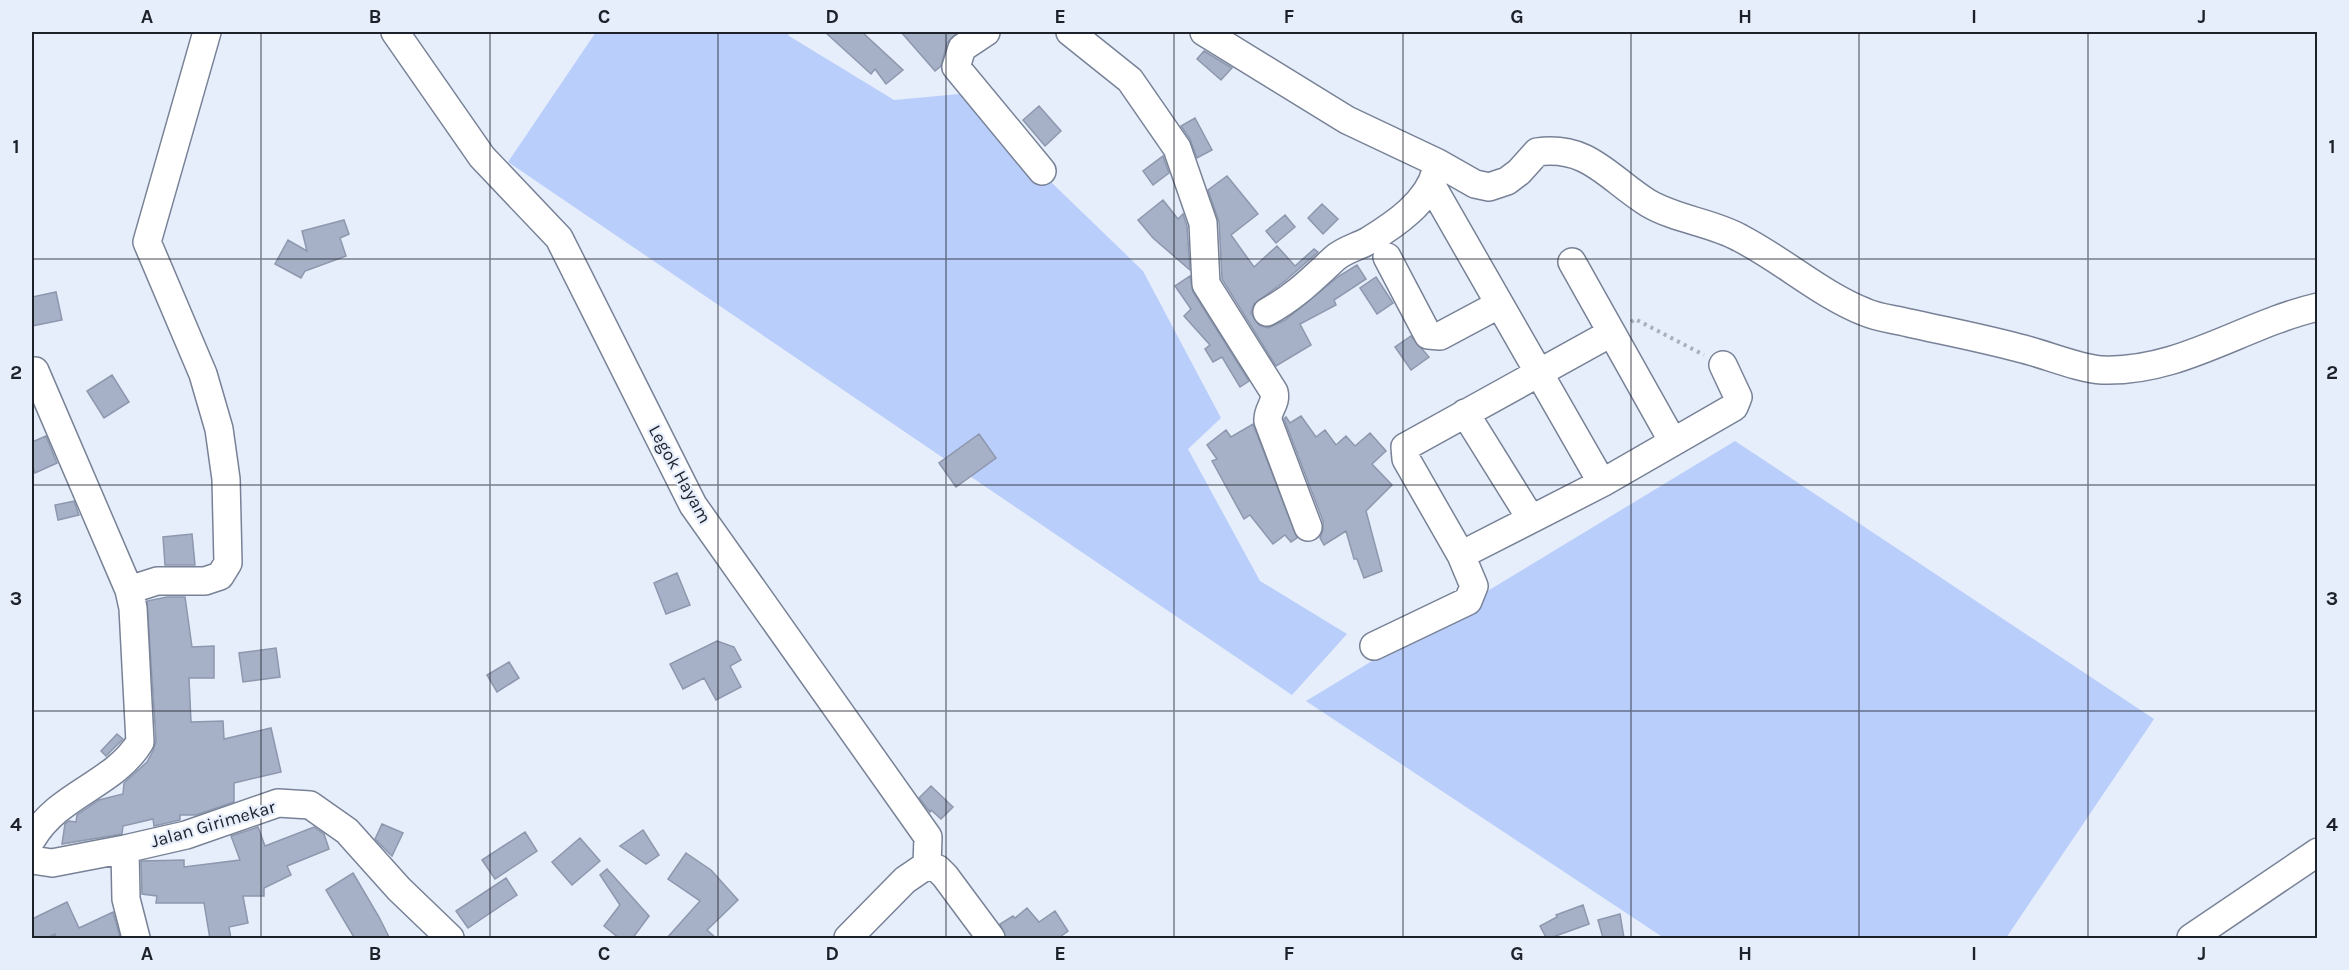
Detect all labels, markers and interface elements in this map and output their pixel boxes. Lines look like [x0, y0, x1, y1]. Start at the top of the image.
text: A [141, 5, 154, 28]
text: B [369, 5, 381, 28]
text: C [598, 5, 610, 28]
text: D [825, 5, 839, 28]
text: E [1054, 5, 1066, 28]
text: F [1284, 5, 1295, 28]
text: G [1510, 5, 1524, 28]
text: H [1738, 5, 1752, 28]
text: I [1971, 5, 1977, 28]
text: J [2198, 5, 2206, 28]
text: 1 [12, 135, 20, 158]
text: 1 [2328, 135, 2336, 158]
text: 2 [10, 361, 22, 384]
text: 2 [2326, 361, 2338, 384]
street label: Legok Hayam [644, 421, 716, 527]
text: 3 [10, 587, 22, 610]
text: 3 [2326, 587, 2338, 610]
street label: Jalan Girimekar [148, 796, 278, 852]
text: 4 [10, 813, 22, 836]
text: 4 [2326, 813, 2338, 836]
text: A [141, 942, 154, 965]
text: B [369, 942, 381, 965]
text: C [598, 942, 610, 965]
text: D [825, 942, 839, 965]
text: E [1054, 942, 1066, 965]
text: F [1284, 942, 1295, 965]
text: G [1510, 942, 1524, 965]
text: H [1738, 942, 1752, 965]
text: I [1971, 942, 1977, 965]
text: J [2198, 942, 2206, 965]

